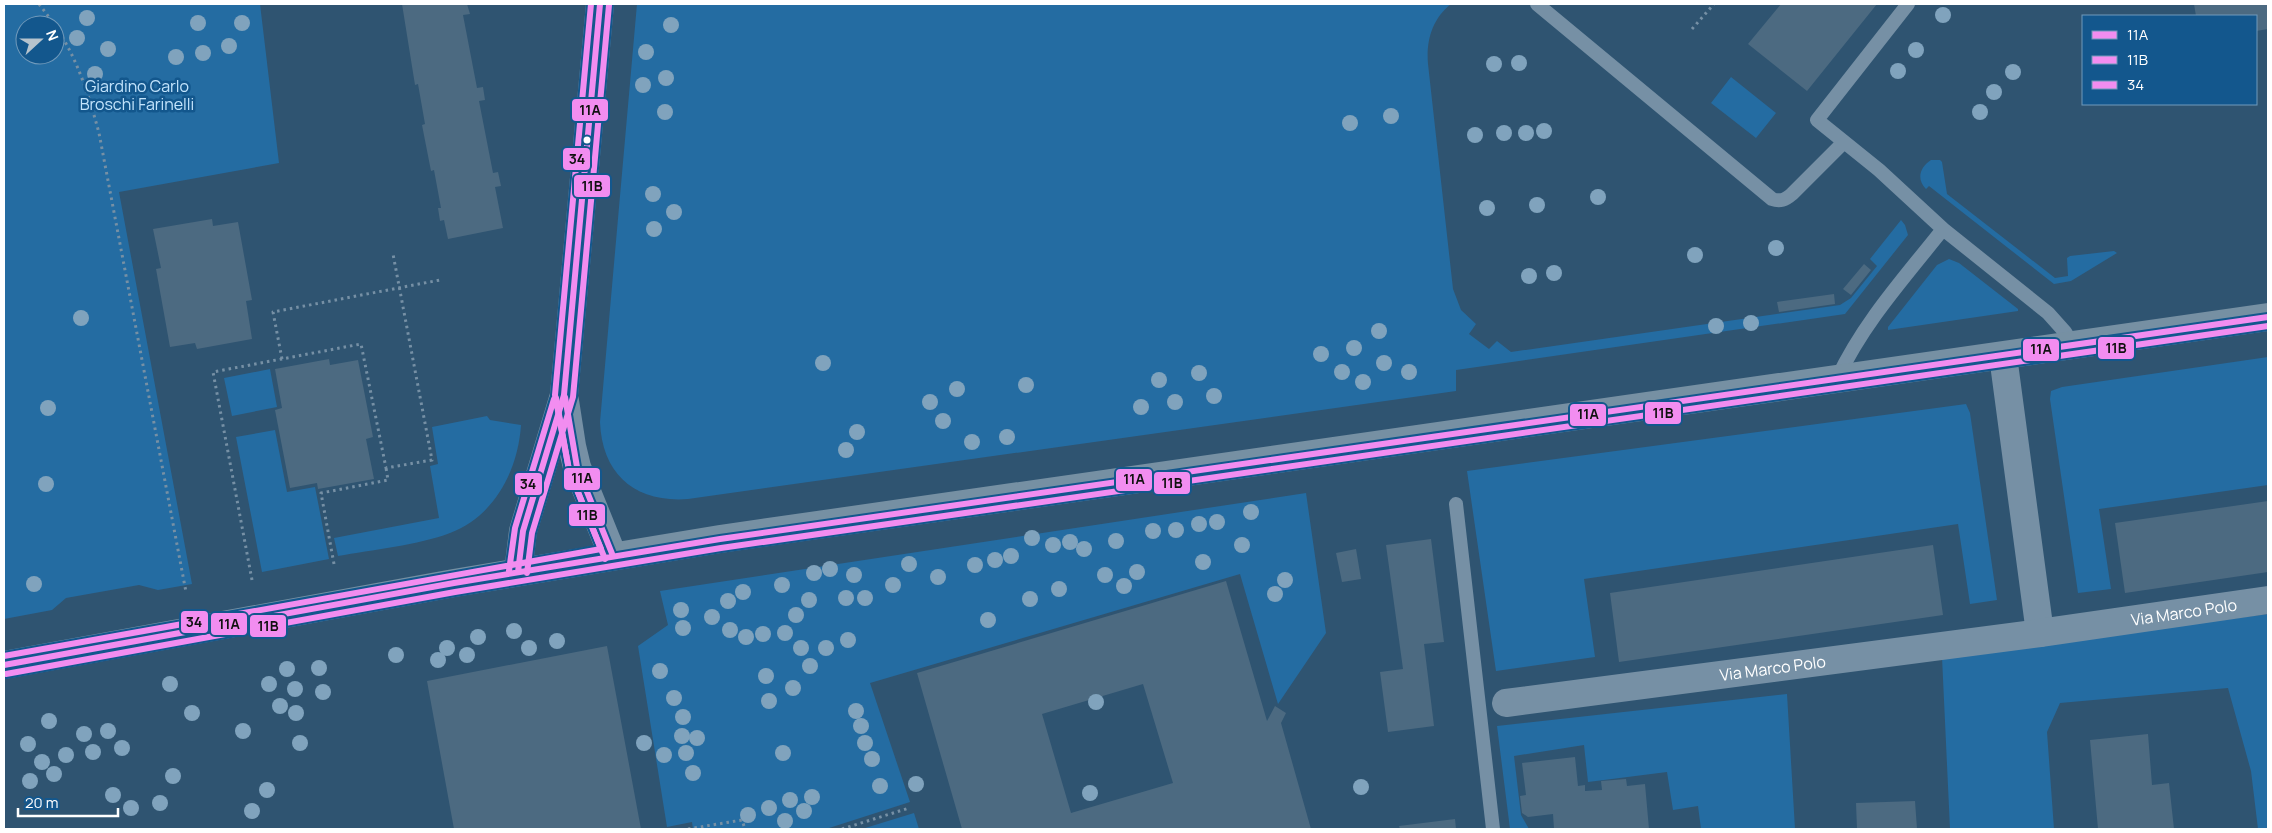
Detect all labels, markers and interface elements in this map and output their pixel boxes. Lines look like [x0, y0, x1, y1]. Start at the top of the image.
north arrow [15, 15, 65, 65]
legend [2082, 15, 2257, 105]
text: 11A [2127, 24, 2149, 45]
text: N [42, 27, 63, 43]
text: 11B [2127, 49, 2148, 70]
text: 34 [2127, 74, 2144, 95]
park label: Giardino Carlo Broschi Farinelli [80, 75, 194, 115]
line badge: 11A [571, 98, 609, 122]
text: 11A [579, 100, 601, 119]
unlabelled marker [582, 135, 592, 145]
line badge: 34 [562, 147, 591, 171]
text: 34 [569, 149, 585, 168]
line badge: 11B [573, 174, 611, 198]
text: 11B [581, 176, 603, 195]
line badge: 11B [2097, 336, 2135, 360]
line badge: 11A [2022, 338, 2060, 362]
text: 11B [2105, 338, 2127, 357]
text: 11A [2030, 339, 2052, 358]
line badge: 11B [1644, 401, 1682, 425]
line badge: 11A [1569, 403, 1607, 427]
text: 11B [1652, 403, 1674, 422]
text: 11A [1577, 404, 1599, 423]
line badge: 11A [563, 467, 601, 491]
text: 11A [571, 468, 593, 487]
line badge: 11A [1115, 468, 1153, 492]
text: 11A [1123, 469, 1145, 488]
line badge: 11B [1153, 471, 1191, 495]
line badge: 34 [514, 472, 543, 496]
text: 11B [1161, 473, 1183, 492]
text: 34 [520, 474, 536, 493]
line badge: 11B [568, 503, 606, 527]
text: 11B [576, 505, 598, 524]
street label: Via Marco Polo [2130, 594, 2238, 631]
line badge: 34 [180, 610, 209, 634]
text: 34 [186, 612, 202, 631]
line badge: 11A [210, 612, 248, 636]
text: 11A [218, 614, 240, 633]
line badge: 11B [249, 614, 287, 638]
text: 11B [257, 616, 279, 635]
street label: Via Marco Polo [1718, 650, 1827, 686]
scale bar [18, 786, 118, 818]
text: 20 m [25, 792, 58, 813]

